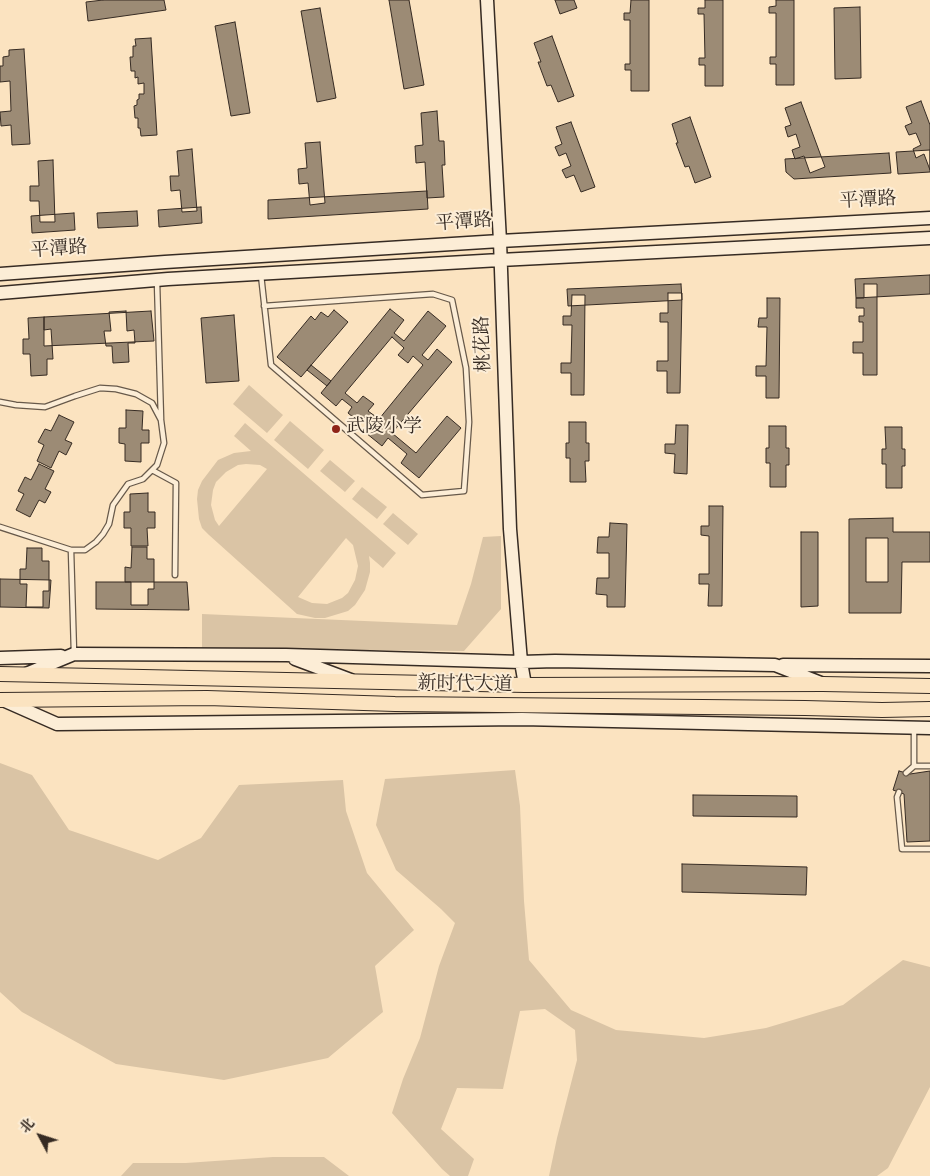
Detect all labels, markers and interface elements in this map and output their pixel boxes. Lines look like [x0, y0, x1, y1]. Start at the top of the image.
street label: 平潭路 [839, 189, 897, 215]
street label: 平潭路 [435, 211, 493, 237]
street label: 平潭路 [30, 238, 88, 264]
street label: 桃花路 [473, 315, 497, 373]
place label: 武陵小学 [346, 418, 422, 440]
marker: 武陵小学 [330, 423, 342, 435]
street label: 新时代大道 [417, 674, 513, 698]
north arrow [15, 1111, 65, 1161]
text: 北 [16, 1115, 41, 1138]

